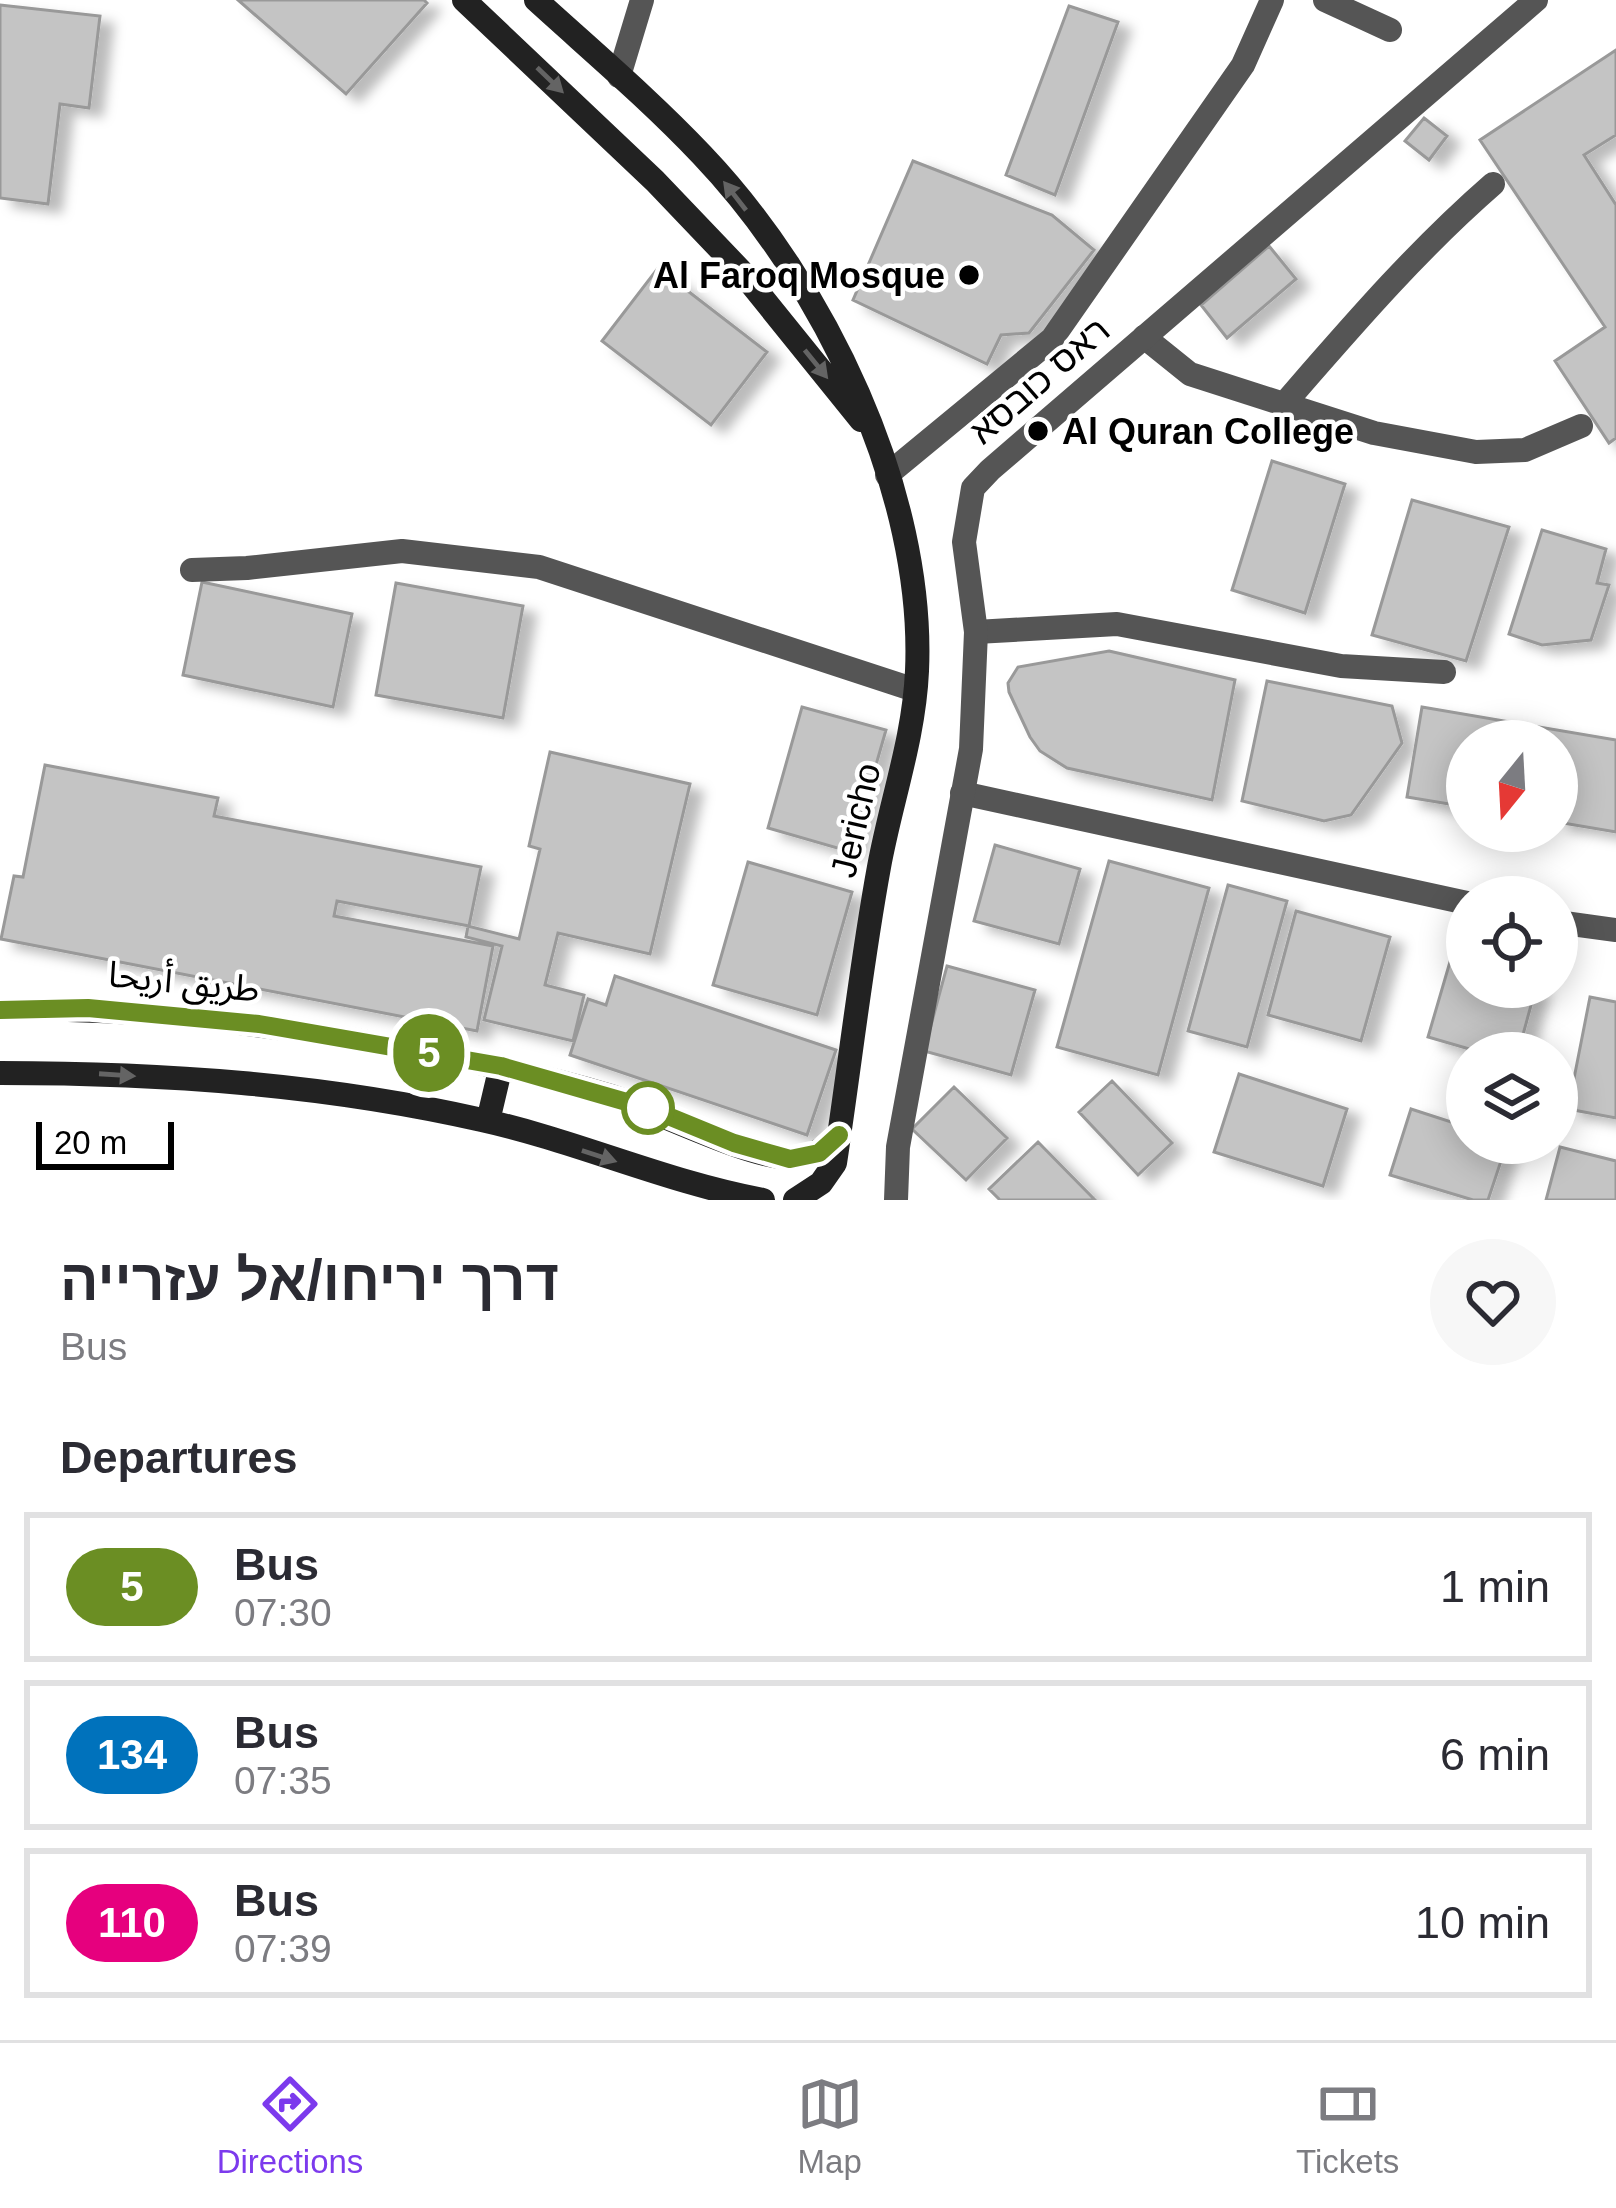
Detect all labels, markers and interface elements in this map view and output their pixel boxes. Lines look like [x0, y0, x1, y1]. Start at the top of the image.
one-way arrow [535, 65, 564, 93]
one-way arrow [723, 181, 748, 212]
place label: Al Faroq Mosque [653, 255, 945, 296]
marker: Al Faroq Mosque [956, 262, 982, 288]
street label: ראס כובסא [961, 309, 1117, 452]
one-way arrow [803, 348, 828, 379]
place label: Al Quran College [1062, 411, 1354, 452]
marker: Al Quran College [1025, 418, 1051, 444]
north arrow [1446, 720, 1578, 852]
map controls [1446, 720, 1578, 1164]
street label: Jericho [822, 759, 889, 881]
button: locate [1446, 876, 1578, 1008]
street label: طريق أريحا [106, 953, 262, 1012]
line badge: 5 [390, 1014, 468, 1092]
text: 5 [417, 1029, 441, 1076]
button: layers [1446, 1032, 1578, 1164]
one-way arrow [99, 1066, 137, 1085]
unlabelled marker [623, 1083, 673, 1133]
scale bar [36, 1116, 174, 1169]
text: 20 m [54, 1124, 127, 1161]
one-way arrow [581, 1148, 618, 1167]
button: heart [1430, 1239, 1556, 1365]
text: דרך יריחו/אל עזרייה [60, 1248, 559, 1312]
text: Bus [60, 1325, 127, 1368]
text: Departures [60, 1432, 298, 1483]
text: Bus [234, 1539, 319, 1590]
text: 1 min [1440, 1561, 1550, 1612]
text: 5 [120, 1563, 144, 1610]
text: 07:30 [234, 1591, 332, 1634]
text: Bus [234, 1707, 319, 1758]
text: 6 min [1440, 1729, 1550, 1780]
text: 134 [97, 1731, 167, 1778]
text: 07:35 [234, 1759, 332, 1802]
text: Bus [234, 1875, 319, 1926]
text: 10 min [1415, 1897, 1550, 1948]
text: 110 [98, 1899, 166, 1946]
text: 07:39 [234, 1927, 332, 1970]
tab: Directions [217, 2071, 363, 2181]
tab: Map [797, 2071, 863, 2181]
tab: Tickets [1296, 2071, 1399, 2181]

